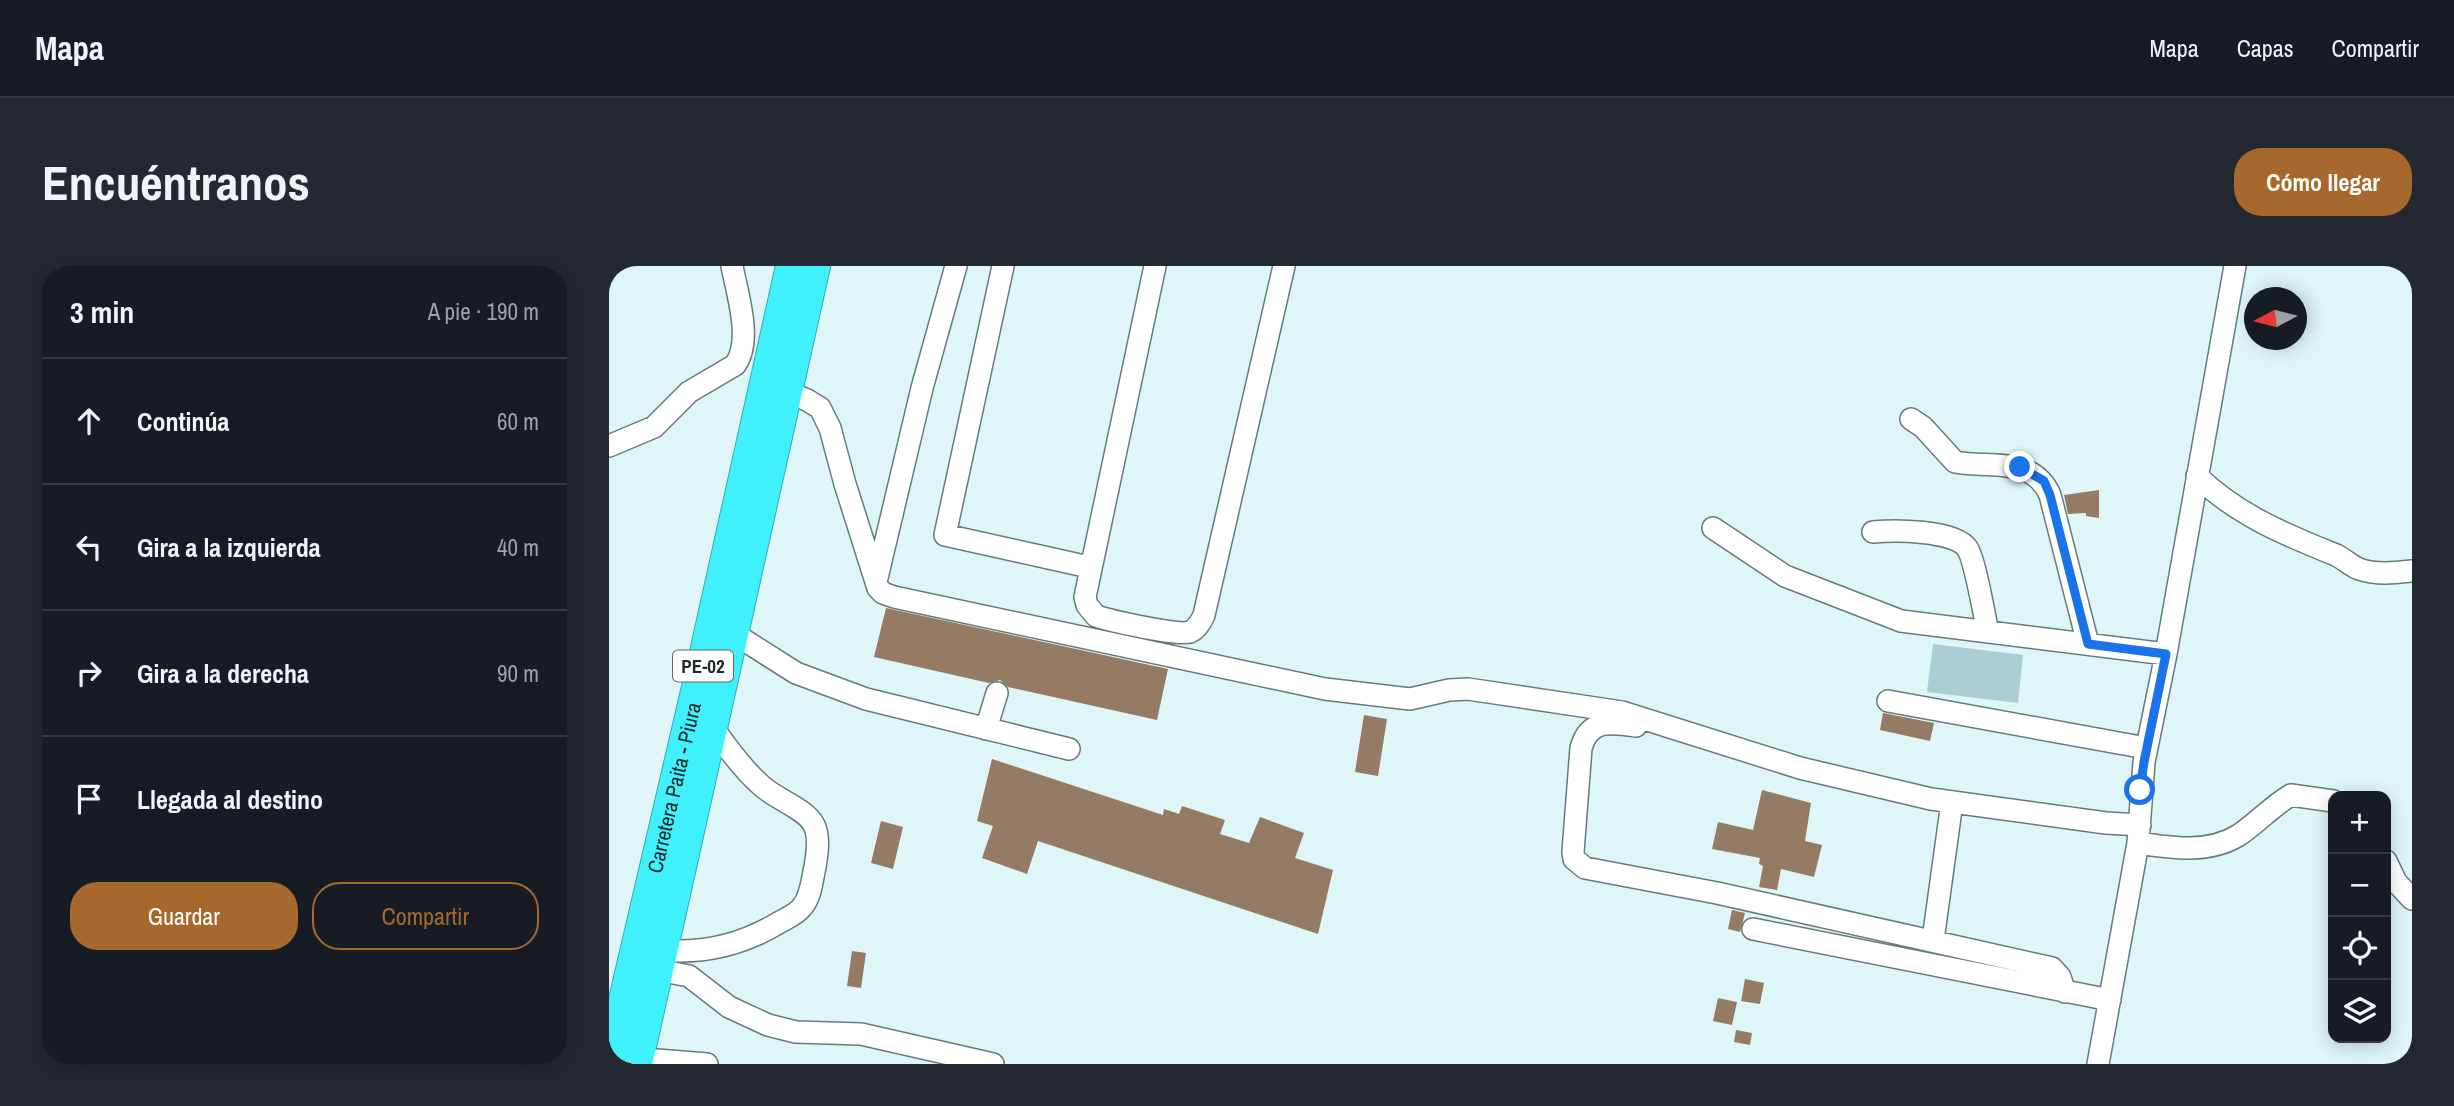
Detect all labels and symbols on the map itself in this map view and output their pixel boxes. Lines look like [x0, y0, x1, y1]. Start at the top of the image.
north arrow [2244, 287, 2307, 350]
route end [2004, 451, 2035, 482]
road number: PE-02 [673, 650, 733, 682]
street label: Carretera Paita - Piura [640, 699, 708, 876]
route start [2124, 774, 2155, 805]

